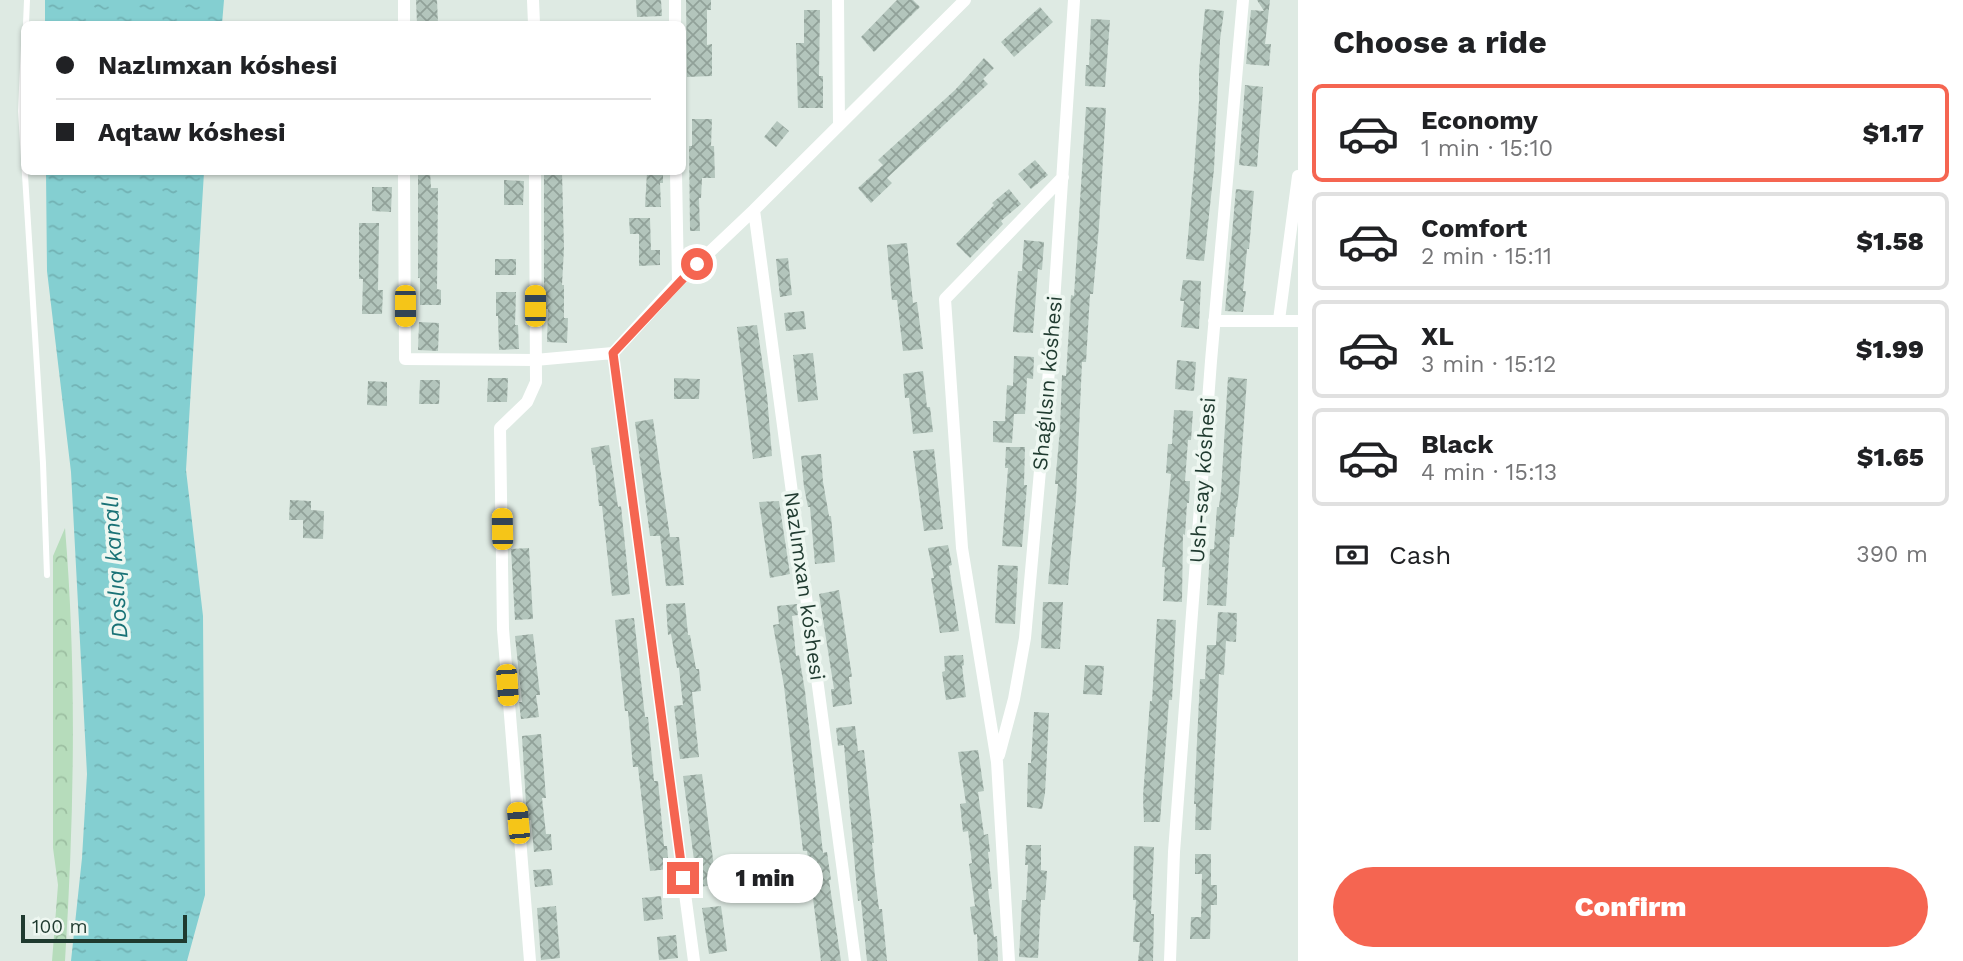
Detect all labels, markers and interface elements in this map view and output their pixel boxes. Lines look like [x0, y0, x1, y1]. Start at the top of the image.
text: Choose a ride [1333, 23, 1547, 61]
text: Nazlımxan kóshesi [98, 50, 337, 80]
icon: car [1337, 102, 1400, 165]
text: Economy [1421, 105, 1538, 135]
text: Aqtaw kóshesi [98, 117, 286, 147]
text: $1.17 [1862, 118, 1924, 148]
text: 1 min · 15:10 [1421, 135, 1553, 162]
icon: car [1337, 210, 1400, 273]
text: Comfort [1421, 213, 1527, 243]
text: $1.58 [1856, 226, 1924, 256]
text: 2 min · 15:11 [1421, 243, 1552, 270]
route start [681, 248, 713, 280]
car [395, 285, 416, 327]
car [525, 285, 546, 327]
street label: Shaǵılsın kóshesi [1027, 295, 1067, 471]
icon: car [1337, 318, 1400, 381]
text: XL [1421, 321, 1454, 351]
text: $1.99 [1856, 334, 1924, 364]
text: 3 min · 15:12 [1421, 351, 1557, 378]
street label: Ush-say kóshesi [1184, 396, 1220, 564]
icon: car [1337, 426, 1400, 489]
text: Black [1421, 429, 1493, 459]
text: $1.65 [1857, 442, 1924, 472]
text: 4 min · 15:13 [1421, 459, 1557, 486]
street label: Nazlımxan kóshesi [779, 490, 831, 682]
water label: Doslıq kanalı [97, 494, 133, 639]
car [492, 508, 513, 550]
icon: cash [1333, 536, 1371, 574]
text: Cash [1389, 540, 1451, 570]
text: 390 m [1856, 541, 1928, 568]
car [496, 663, 519, 707]
car [506, 801, 531, 845]
callout: 1 min [708, 854, 823, 903]
route end [667, 862, 699, 894]
text: 1 min [735, 865, 795, 892]
button: Confirm [1333, 867, 1928, 947]
scale bar [21, 912, 187, 944]
text: 100 m [32, 915, 88, 938]

